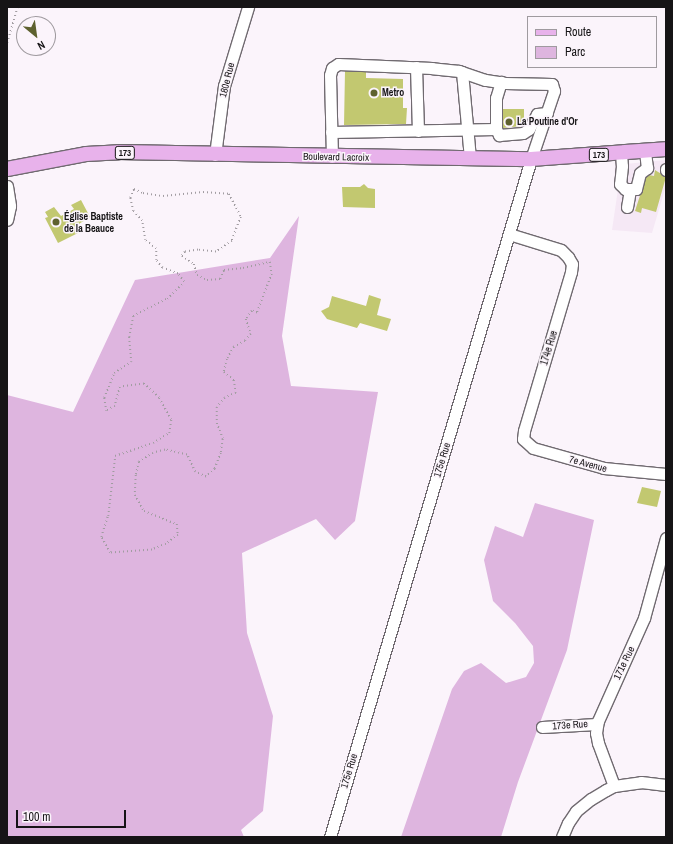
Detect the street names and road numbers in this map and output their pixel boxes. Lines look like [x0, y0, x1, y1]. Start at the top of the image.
street label: 180e Rue [217, 61, 237, 99]
road number: 173 [114, 146, 136, 160]
road number: 173 [588, 148, 610, 162]
street label: Boulevard Lacroix [303, 150, 369, 164]
street label: 174e Rue [538, 329, 560, 367]
street label: 175e Rue [431, 441, 453, 479]
street label: 7e Avenue [568, 453, 608, 475]
street label: 171e Rue [611, 644, 637, 682]
street label: 173e Rue [552, 718, 588, 732]
street label: 175e Rue [338, 752, 360, 790]

